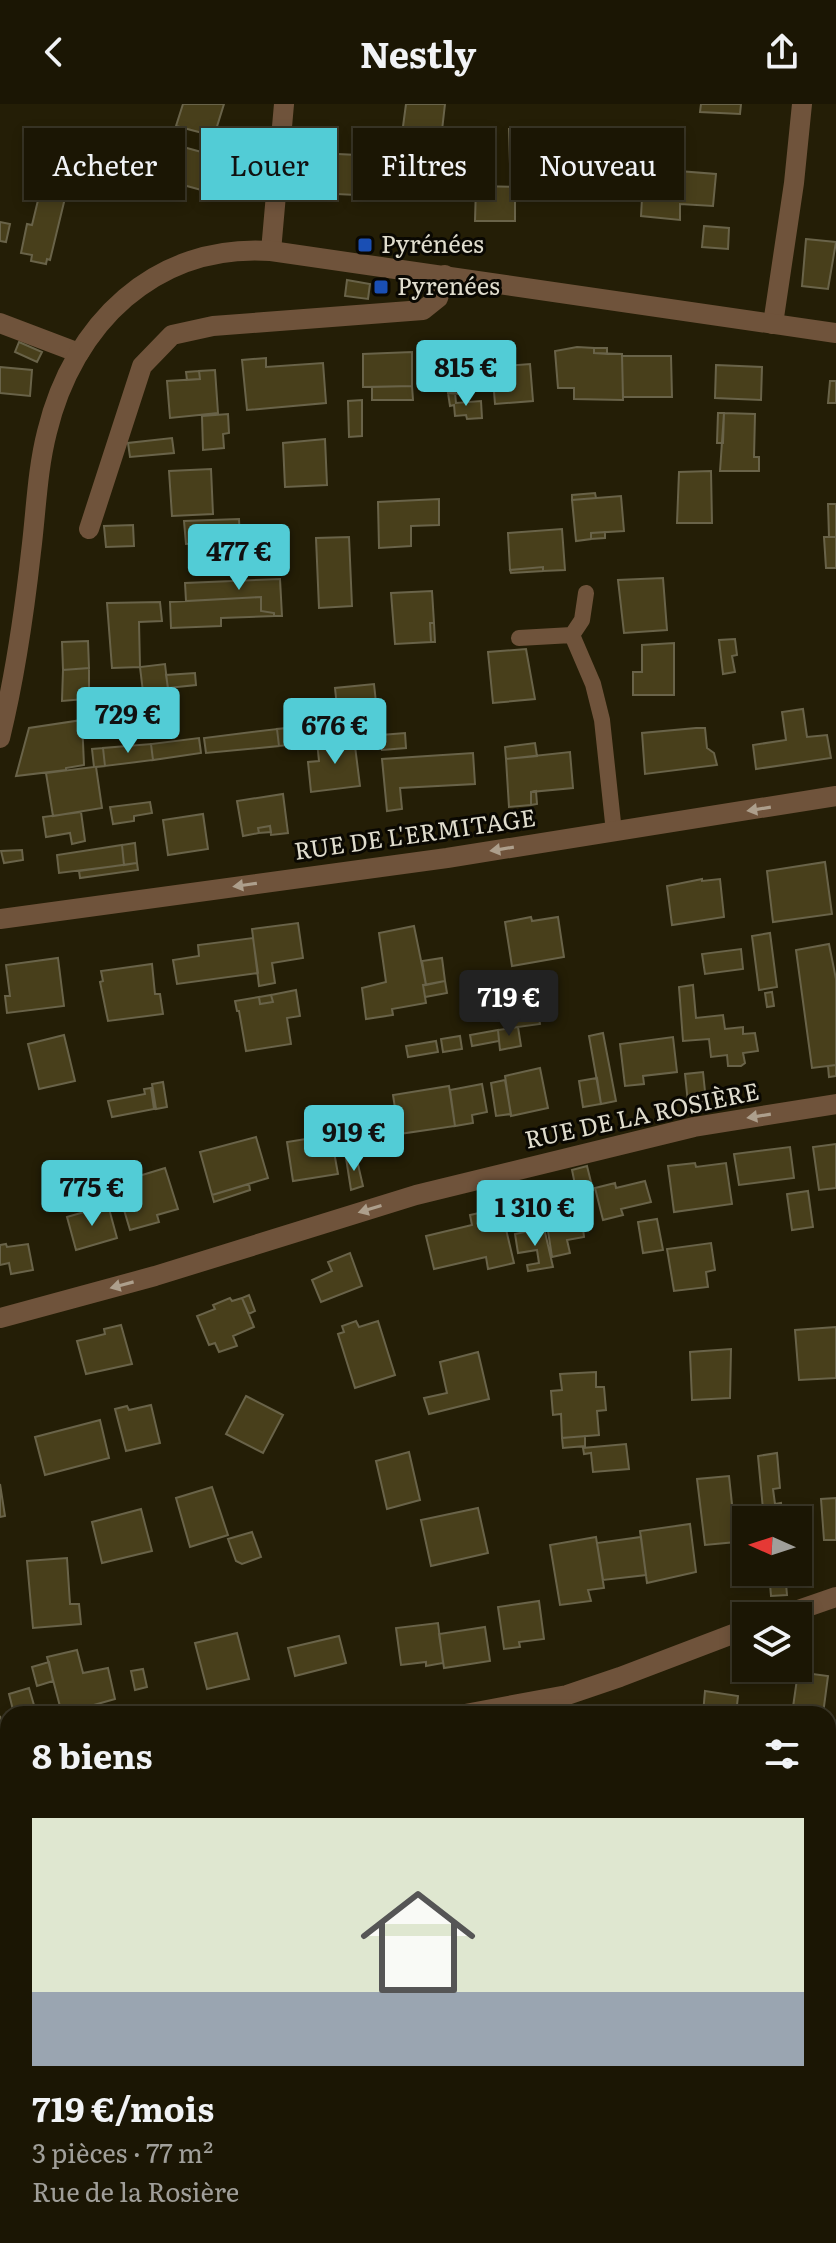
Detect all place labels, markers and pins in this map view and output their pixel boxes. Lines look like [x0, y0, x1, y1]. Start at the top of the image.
place label: Pyrénées [381, 225, 484, 260]
marker: Pyrénées [356, 236, 374, 254]
place label: Pyrenées [397, 267, 500, 302]
marker: Pyrenées [372, 278, 390, 296]
pin: 815 € [410, 340, 522, 408]
pin: 477 € [183, 524, 295, 592]
pin: 729 € [72, 687, 184, 755]
pin: 676 € [279, 698, 391, 766]
pin: 719 € [453, 970, 565, 1038]
pin: 919 € [298, 1105, 410, 1173]
pin: 775 € [36, 1160, 148, 1228]
pin: 1 310 € [461, 1180, 609, 1248]

